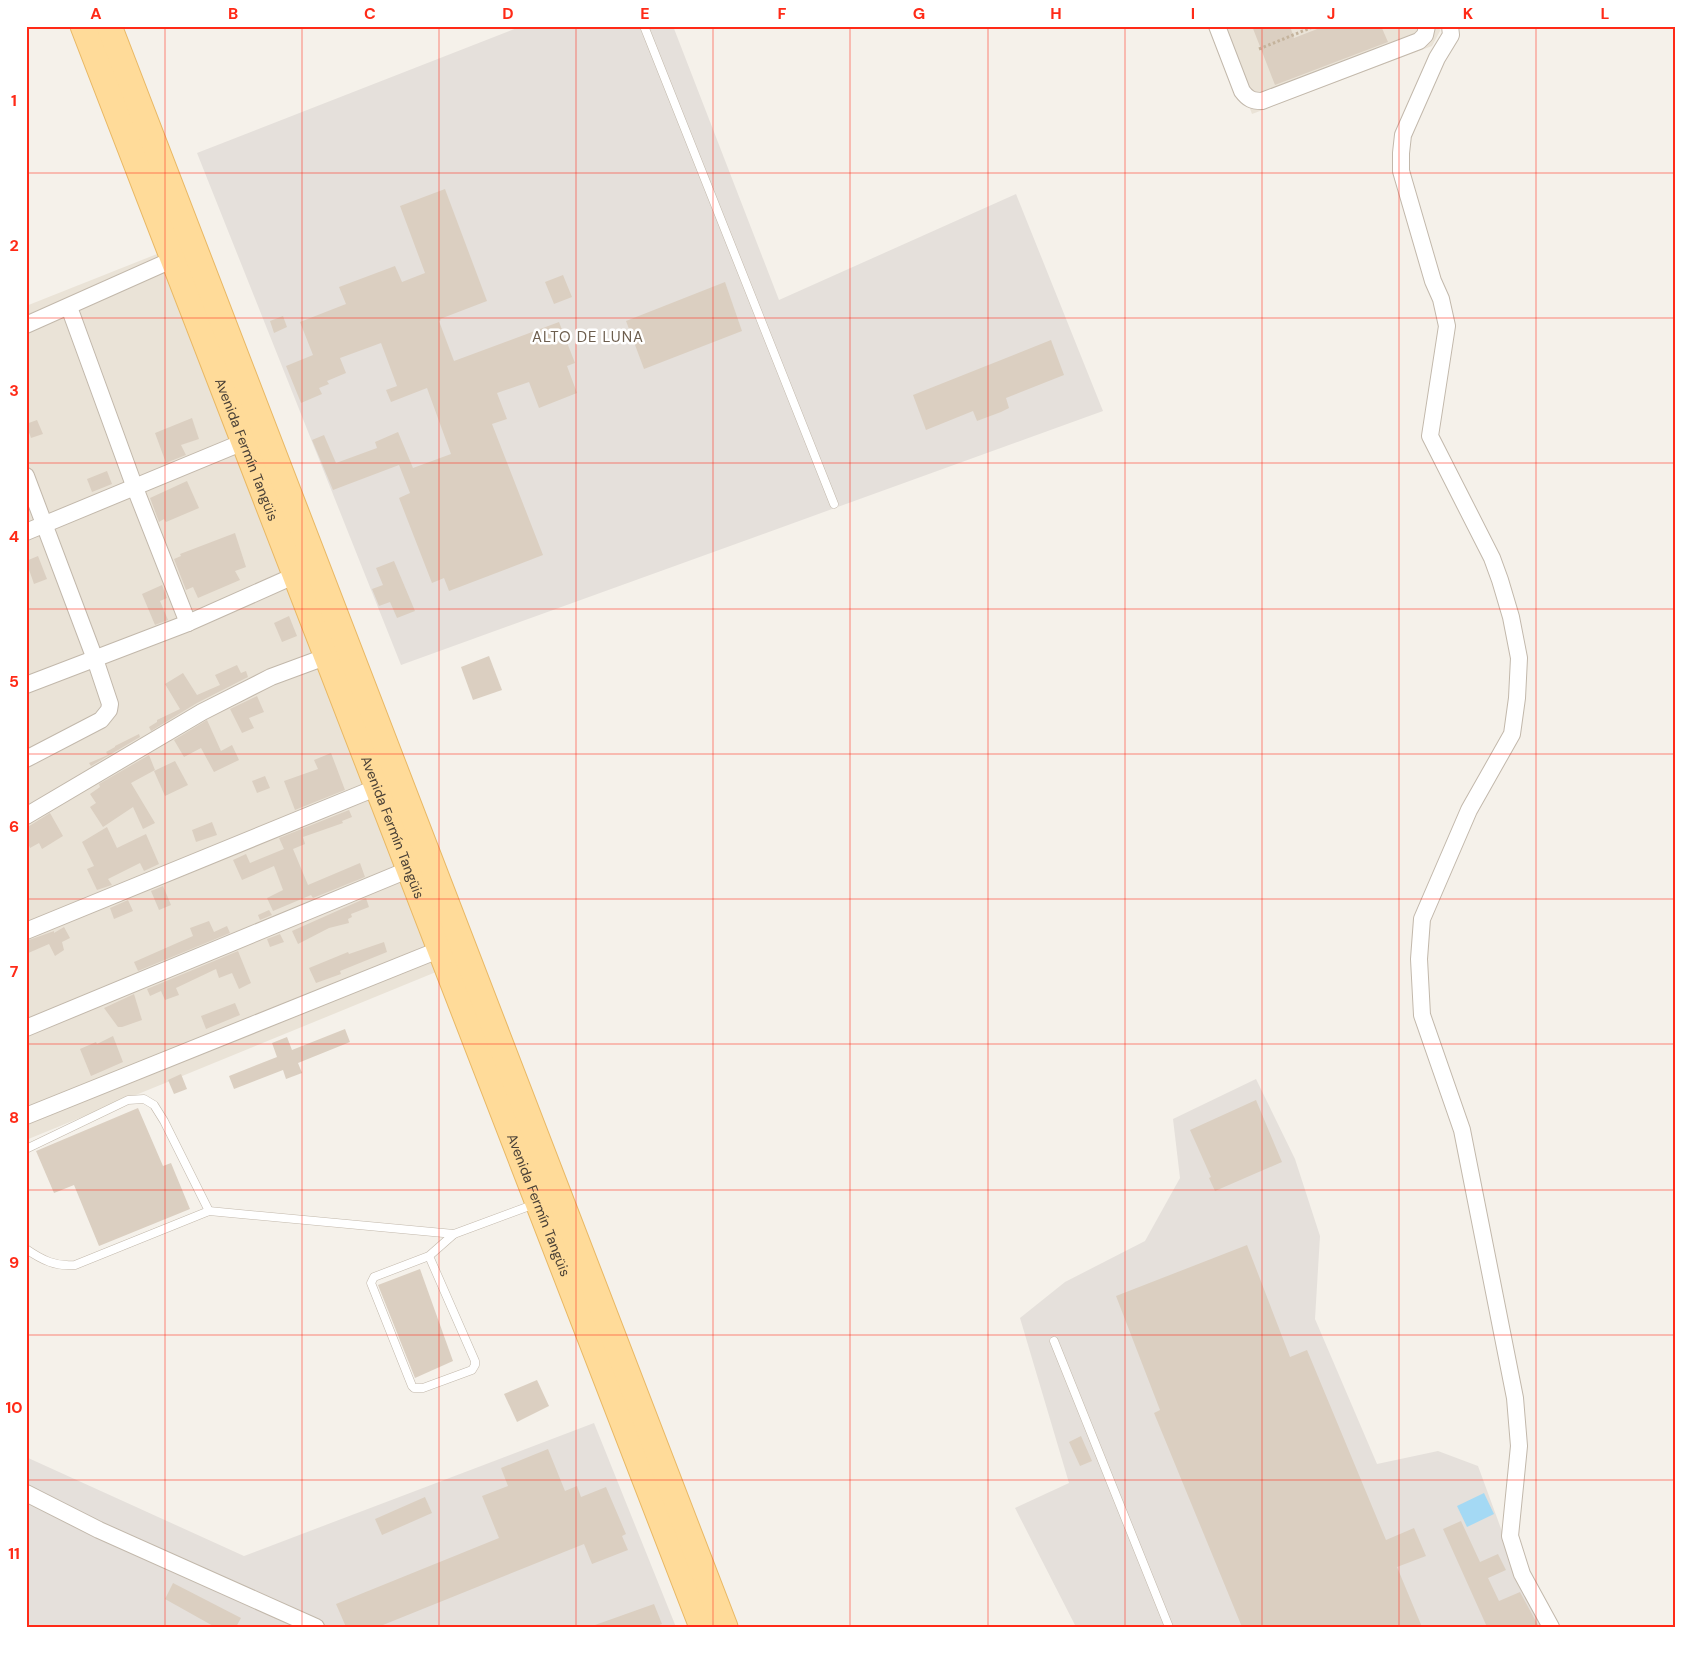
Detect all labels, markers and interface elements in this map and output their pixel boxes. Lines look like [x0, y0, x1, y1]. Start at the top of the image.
text: A [90, 3, 102, 24]
text: B [228, 3, 238, 24]
text: C [364, 3, 376, 24]
text: D [502, 3, 514, 24]
text: E [640, 3, 650, 24]
text: F [778, 3, 787, 24]
text: G [913, 3, 925, 24]
text: H [1050, 3, 1062, 24]
text: I [1191, 3, 1195, 24]
text: J [1327, 3, 1335, 24]
text: K [1463, 3, 1474, 24]
text: L [1601, 3, 1610, 24]
text: 1 [11, 90, 17, 111]
text: 2 [9, 235, 19, 256]
district label: ALTO DE LUNA [532, 327, 644, 347]
street label: Avenida Fermín Tangüis [211, 375, 282, 523]
text: 3 [9, 380, 19, 401]
text: 4 [9, 526, 19, 547]
text: 5 [9, 671, 19, 692]
street label: Avenida Fermín Tangüis [357, 753, 429, 901]
text: 6 [9, 816, 19, 837]
text: 7 [10, 961, 19, 982]
text: 8 [9, 1107, 19, 1128]
street label: Avenida Fermín Tangüis [503, 1131, 575, 1279]
text: 9 [9, 1252, 19, 1273]
text: 10 [5, 1397, 23, 1418]
text: 11 [8, 1543, 20, 1564]

